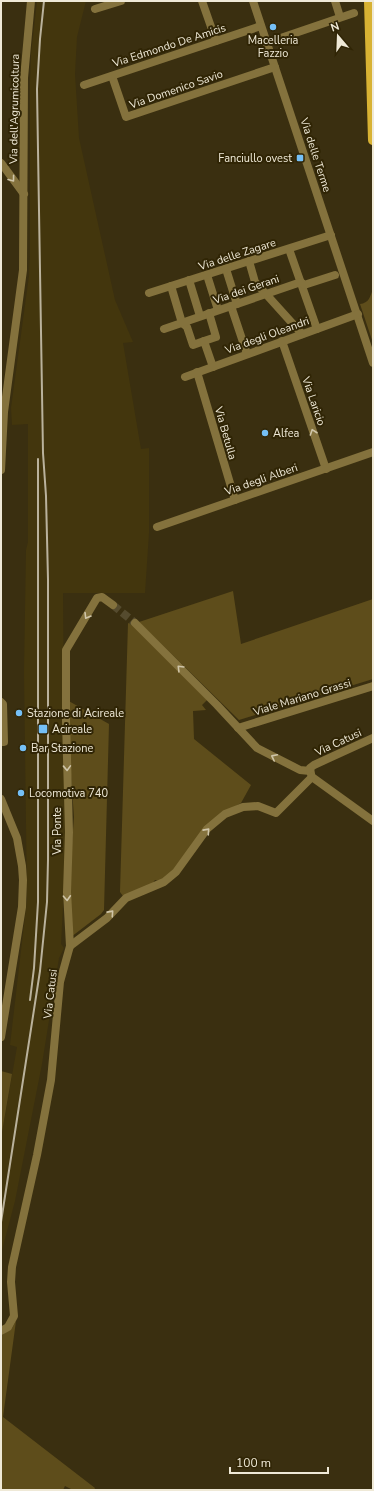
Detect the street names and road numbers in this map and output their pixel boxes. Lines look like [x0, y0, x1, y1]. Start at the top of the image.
street label: Via Edmondo De Amicis [110, 20, 228, 71]
street label: Via dell'Agrumicoltura [6, 54, 23, 165]
street label: Via Domenico Savio [126, 66, 225, 113]
street label: Via delle Terme [296, 115, 335, 194]
street label: Via delle Zagare [196, 235, 278, 274]
street label: Via dei Gerani [210, 271, 281, 308]
street label: Via degli Oleandri [222, 313, 311, 358]
street label: Via Laricio [298, 374, 329, 428]
street label: Via Betulla [211, 404, 240, 462]
street label: Via degli Alberi [222, 460, 300, 499]
street label: Viale Mariano Grassi [251, 675, 353, 720]
street label: Via Catusi [312, 725, 364, 760]
street label: Via Ponte [50, 807, 65, 856]
street label: Via Catusi [40, 968, 61, 1021]

